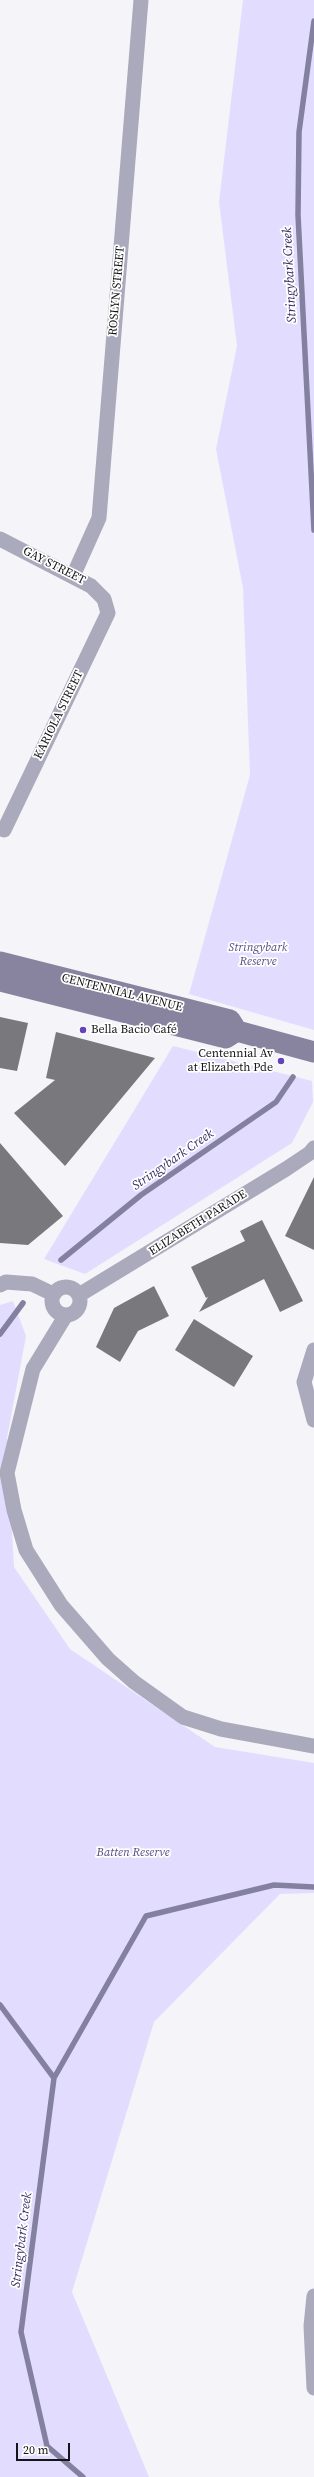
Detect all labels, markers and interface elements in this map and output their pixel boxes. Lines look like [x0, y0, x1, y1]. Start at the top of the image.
water label: Stringybark Creek [280, 227, 300, 323]
street label: ROSLYN STREET [106, 246, 128, 336]
street label: GAY STREET [20, 544, 88, 588]
street label: KARIOLA STREET [31, 668, 87, 762]
park label: Stringybark Reserve [229, 941, 287, 969]
street label: CENTENNIAL AVENUE [60, 971, 184, 1015]
place label: Bella Bacio Café [91, 1023, 177, 1037]
marker: Bella Bacio Café [78, 1025, 88, 1035]
place label: Centennial Av at Elizabeth Pde [188, 1047, 273, 1075]
marker: Centennial Av at Elizabeth Pde [276, 1056, 286, 1066]
water label: Stringybark Creek [129, 1126, 217, 1194]
street label: ELIZABETH PARADE [147, 1187, 249, 1259]
park label: Batten Reserve [96, 1846, 170, 1860]
water label: Stringybark Creek [8, 2191, 36, 2289]
scale bar [18, 2435, 72, 2461]
text: 20 m [23, 2442, 49, 2458]

